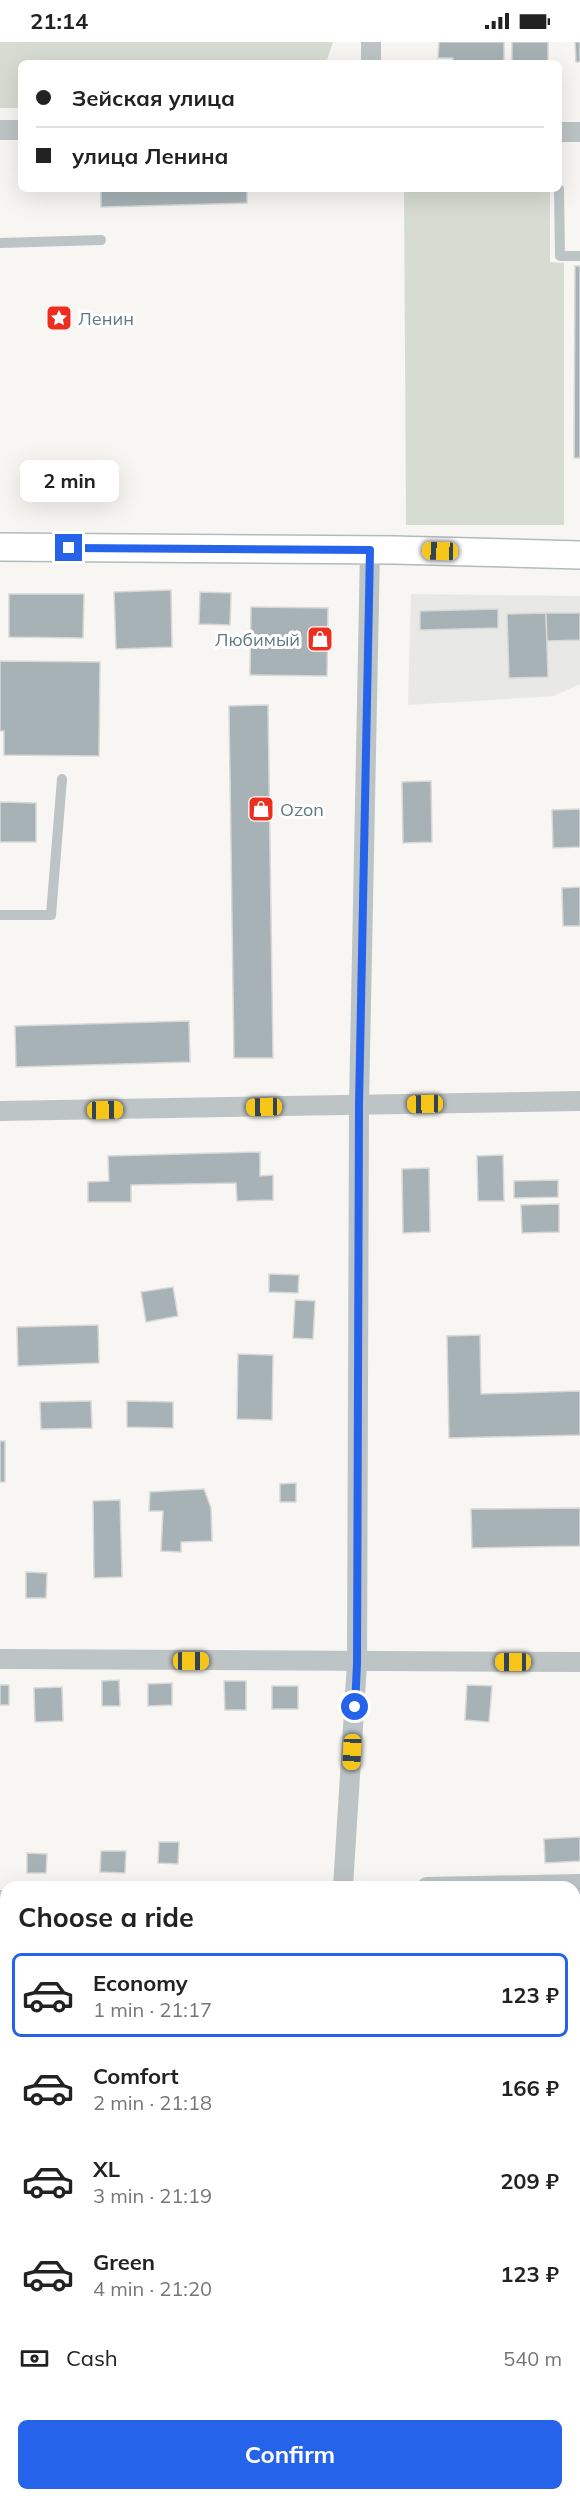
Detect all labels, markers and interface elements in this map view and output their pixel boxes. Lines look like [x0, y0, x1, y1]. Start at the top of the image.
text: 21:14 [30, 7, 88, 35]
text: Зейская улица [72, 84, 235, 112]
text: улица Ленина [72, 142, 229, 170]
place icon: Ленин [44, 303, 74, 333]
place label: Ленин [78, 307, 134, 330]
callout: 2 min [20, 461, 118, 503]
text: 2 min [43, 468, 96, 493]
route end [55, 534, 82, 561]
car [422, 541, 458, 561]
shop icon: Любимый [305, 624, 335, 654]
place label: Любимый [215, 628, 300, 651]
shop icon: Ozon [246, 794, 276, 824]
place label: Ozon [280, 798, 324, 821]
car [407, 1095, 443, 1113]
car [246, 1098, 282, 1116]
car [87, 1101, 123, 1119]
car [173, 1652, 209, 1670]
car [495, 1653, 531, 1671]
route start [341, 1693, 368, 1720]
car [342, 1734, 362, 1770]
text: Choose a ride [18, 1900, 194, 1934]
icon: car [21, 1968, 75, 2022]
text: Economy [93, 1969, 188, 1997]
text: 123 ₽ [500, 1981, 559, 2009]
text: 1 min · 21:17 [93, 1997, 212, 2022]
icon: car [21, 2061, 75, 2115]
text: Comfort [93, 2062, 179, 2090]
text: 166 ₽ [500, 2074, 559, 2102]
text: 2 min · 21:18 [93, 2090, 212, 2115]
icon: car [21, 2154, 75, 2208]
text: XL [93, 2155, 120, 2183]
text: 209 ₽ [500, 2167, 559, 2195]
text: 3 min · 21:19 [93, 2183, 212, 2208]
icon: car [21, 2247, 75, 2301]
text: Green [93, 2248, 155, 2276]
text: 123 ₽ [500, 2260, 559, 2288]
text: 4 min · 21:20 [93, 2276, 212, 2301]
icon: cash [18, 2342, 51, 2375]
text: Cash [66, 2344, 118, 2372]
text: 540 m [503, 2346, 562, 2371]
button: Confirm [18, 2420, 562, 2489]

